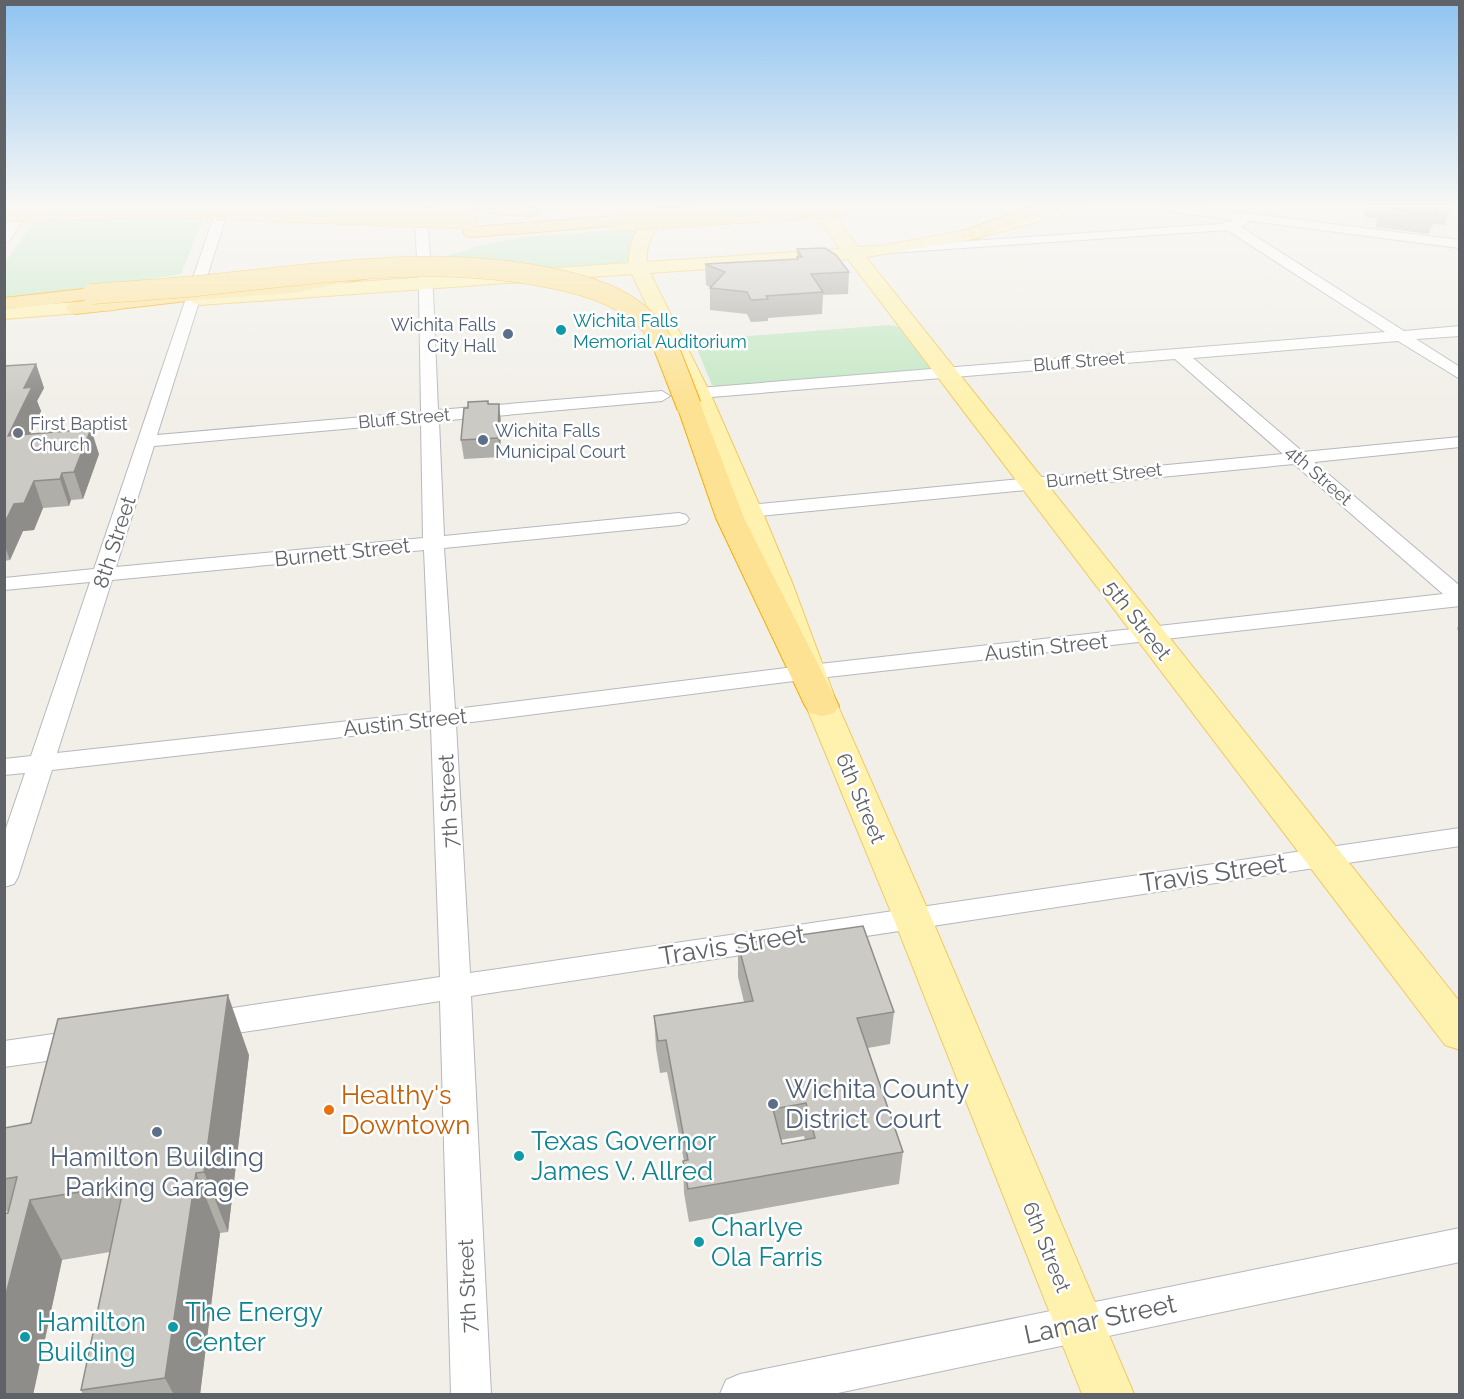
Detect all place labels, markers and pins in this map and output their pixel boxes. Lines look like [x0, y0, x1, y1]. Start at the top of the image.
place label: Wichita Falls Memorial Auditorium [573, 310, 747, 352]
place label: Wichita Falls City Hall [391, 314, 496, 356]
marker: Wichita Falls Memorial Auditorium [554, 323, 568, 337]
marker: Wichita Falls City Hall [501, 327, 515, 341]
place label: First Baptist Church [30, 413, 128, 455]
place label: Wichita Falls Municipal Court [495, 420, 626, 462]
marker: First Baptist Church [11, 426, 25, 440]
marker: Wichita Falls Municipal Court [476, 433, 490, 447]
place label: Wichita County District Court [785, 1074, 969, 1134]
place label: Healthy's Downtown [341, 1080, 471, 1140]
marker: Wichita County District Court [766, 1097, 780, 1111]
marker: Healthy's Downtown [322, 1103, 336, 1117]
marker: Hamilton Building Parking Garage [150, 1125, 164, 1139]
place label: Texas Governor James V. Allred [531, 1126, 716, 1186]
place label: Hamilton Building Parking Garage [50, 1142, 264, 1202]
marker: Texas Governor James V. Allred [512, 1149, 526, 1163]
place label: Charlye Ola Farris [711, 1212, 823, 1272]
marker: Charlye Ola Farris [692, 1235, 706, 1249]
place label: The Energy Center [185, 1297, 323, 1357]
place label: Hamilton Building [37, 1307, 146, 1367]
marker: The Energy Center [166, 1320, 180, 1334]
marker: Hamilton Building [18, 1330, 32, 1344]

